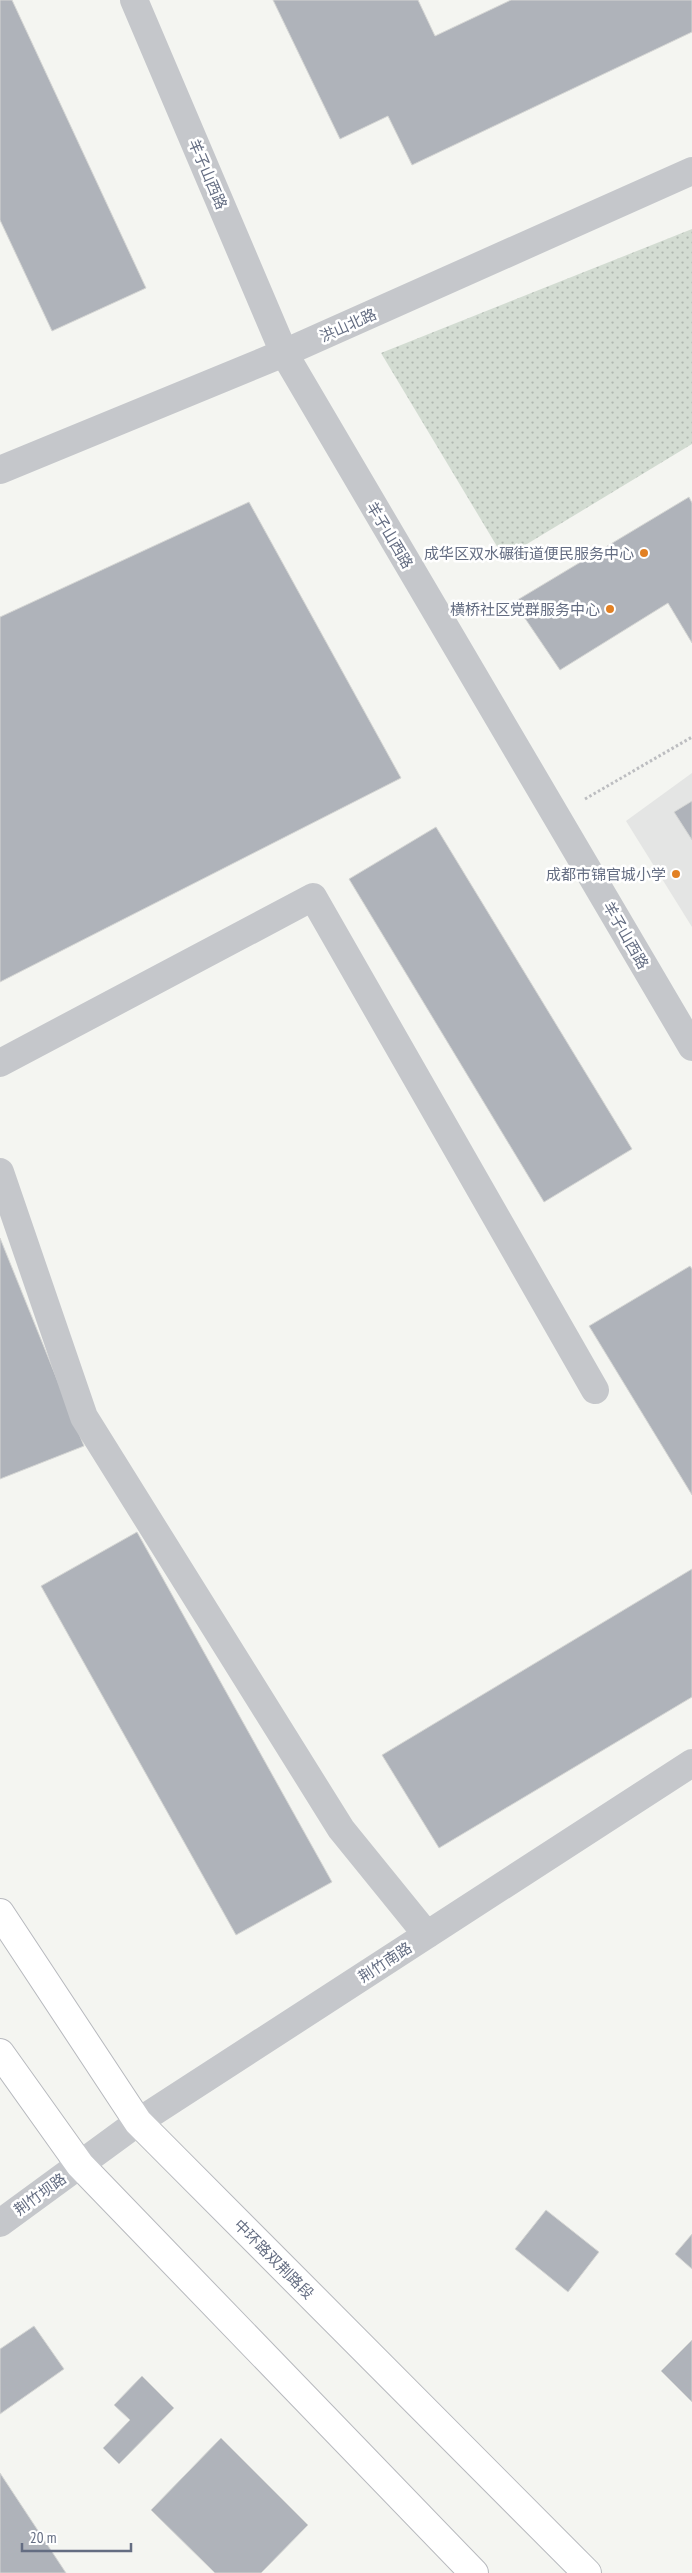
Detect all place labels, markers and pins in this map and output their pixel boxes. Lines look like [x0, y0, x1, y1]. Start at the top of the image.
place label: 成华区双水碾街道便民服务中心 [424, 544, 634, 563]
marker: 成华区双水碾街道便民服务中心 [638, 547, 650, 559]
place label: 横桥社区党群服务中心 [450, 600, 600, 619]
marker: 横桥社区党群服务中心 [604, 603, 616, 615]
place label: 成都市锦官城小学 [546, 865, 666, 884]
marker: 成都市锦官城小学 [670, 868, 682, 880]

